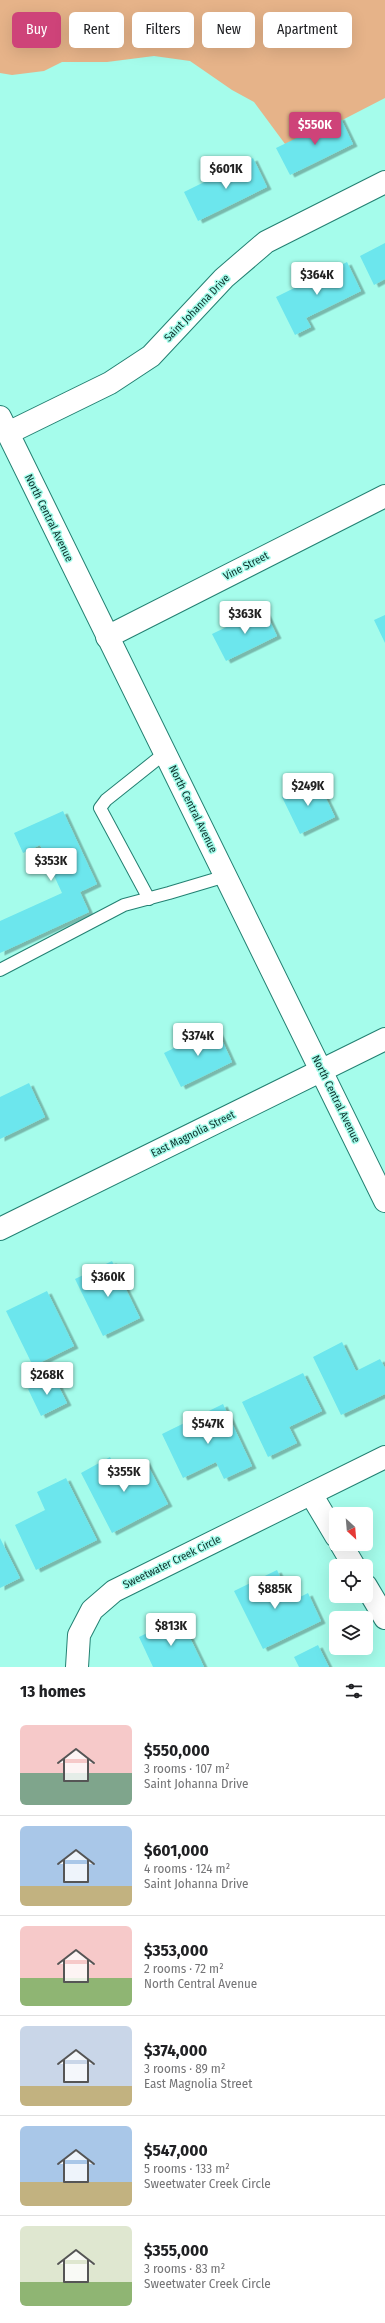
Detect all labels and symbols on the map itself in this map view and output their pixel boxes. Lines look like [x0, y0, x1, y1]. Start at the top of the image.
pin: $550K [287, 112, 343, 146]
pin: $601K [198, 156, 254, 190]
pin: $364K [289, 262, 345, 296]
street label: Saint Johanna Drive [162, 272, 232, 344]
street label: North Central Avenue [22, 472, 76, 564]
street label: Vine Street [221, 549, 271, 583]
pin: $363K [217, 601, 273, 635]
street label: North Central Avenue [166, 763, 220, 855]
pin: $249K [280, 773, 336, 807]
pin: $353K [23, 848, 79, 882]
pin: $374K [170, 1023, 226, 1057]
street label: North Central Avenue [309, 1053, 363, 1145]
street label: East Magnolia Street [149, 1108, 237, 1160]
pin: $360K [80, 1264, 136, 1298]
pin: $268K [19, 1362, 75, 1396]
pin: $547K [180, 1411, 236, 1445]
pin: $355K [96, 1459, 152, 1493]
north arrow [329, 1507, 373, 1551]
street label: Sweetwater Creek Circle [121, 1533, 223, 1591]
pin: $885K [247, 1576, 303, 1610]
pin: $813K [143, 1613, 199, 1647]

